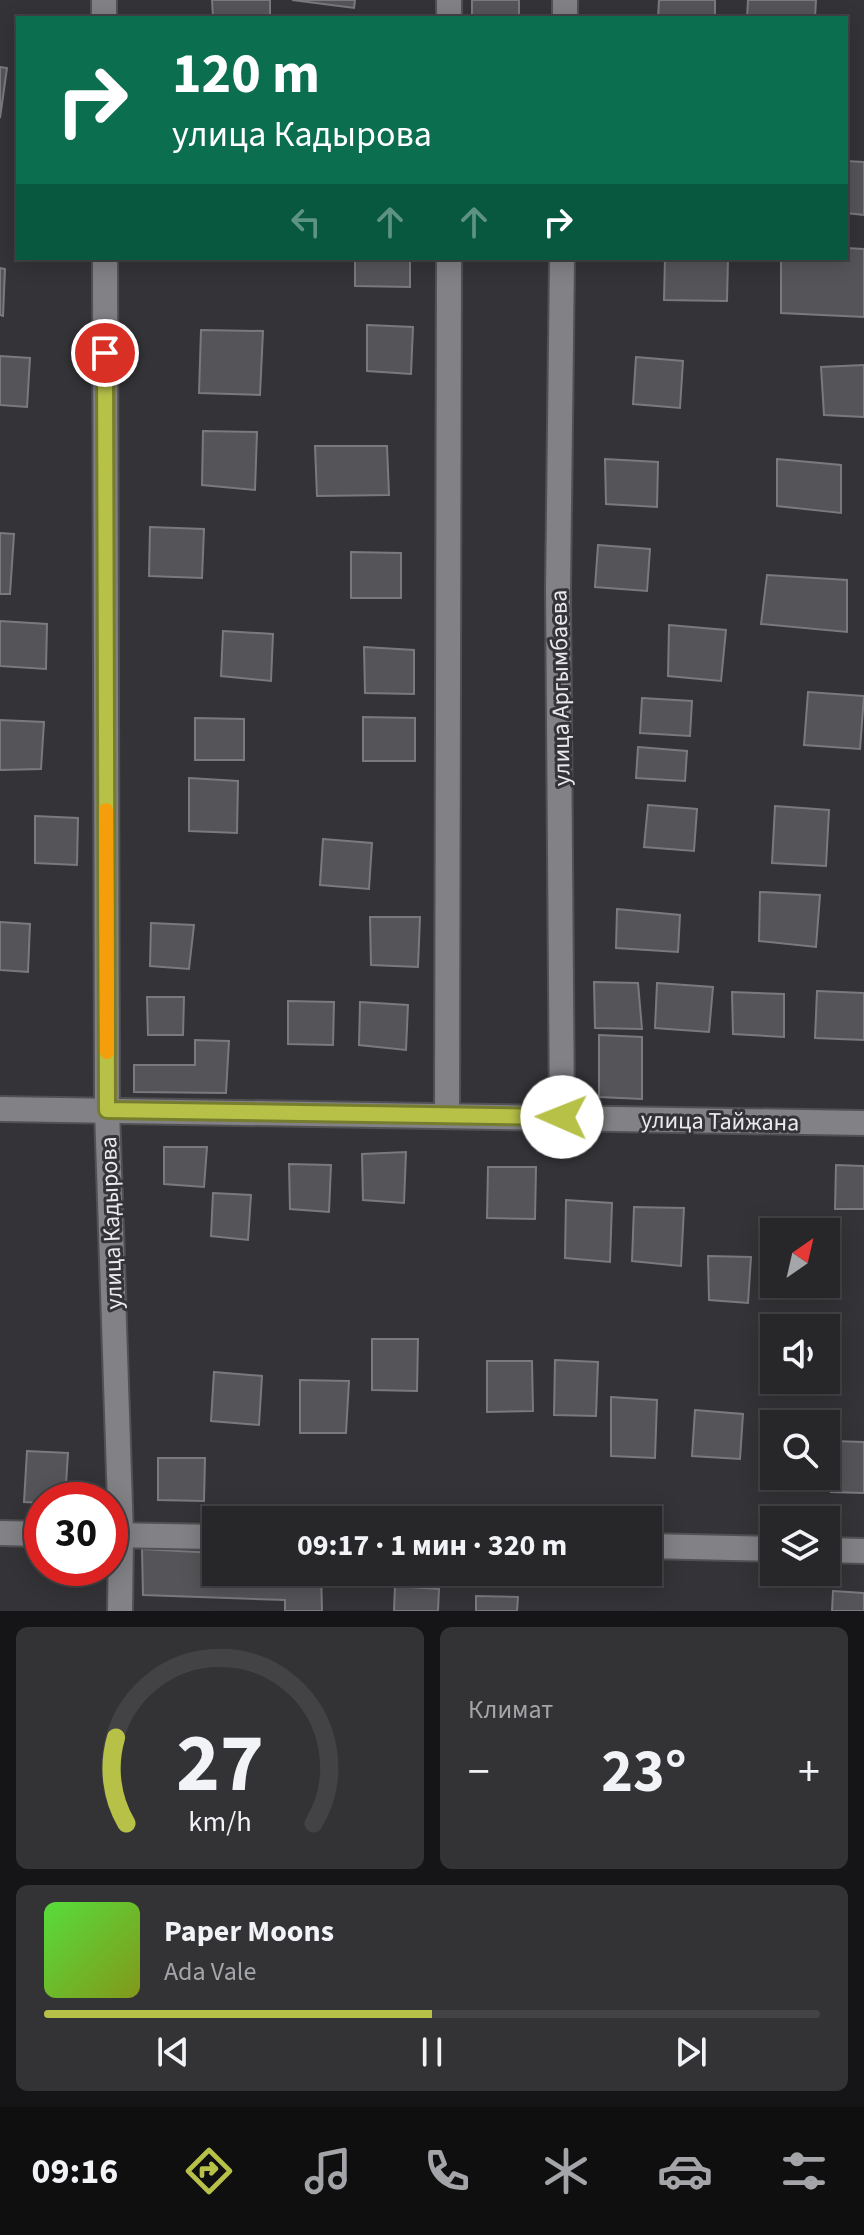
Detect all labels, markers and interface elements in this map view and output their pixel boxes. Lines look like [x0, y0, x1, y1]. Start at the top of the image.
text: 120 m [172, 35, 320, 114]
icon: right [40, 48, 144, 152]
text: улица Кадырова [172, 109, 432, 160]
icon: left [284, 200, 328, 244]
icon: ahead [368, 200, 412, 244]
icon: ahead [452, 200, 496, 244]
icon: right [536, 200, 580, 244]
pin [71, 319, 139, 387]
icon: arrive [83, 331, 127, 375]
street label: улица Аргымбаева [541, 589, 580, 787]
position arrow [520, 1075, 604, 1159]
street label: улица Тайжана [640, 1103, 800, 1140]
street label: улица Кадырова [91, 1136, 132, 1310]
north arrow [760, 1218, 840, 1298]
map controls [760, 1218, 840, 1586]
button: sound [760, 1314, 840, 1394]
button: search [760, 1410, 840, 1490]
speed limit sign: 30 [24, 1482, 128, 1586]
button: layers [760, 1506, 840, 1586]
text: 09:17 · 1 мин · 320 m [297, 1524, 567, 1567]
text: Климат [468, 1691, 553, 1728]
text: 27 [176, 1705, 264, 1823]
text: 23° [601, 1730, 687, 1815]
text: − [468, 1741, 490, 1804]
text: + [798, 1741, 820, 1804]
text: km/h [188, 1802, 252, 1842]
text: Paper Moons [164, 1910, 334, 1953]
text: Ada Vale [164, 1953, 256, 1990]
icon: previous [151, 2030, 195, 2074]
icon: pause [410, 2030, 454, 2074]
icon: next [669, 2030, 713, 2074]
icon: directions [181, 2143, 237, 2199]
icon: music [300, 2143, 356, 2199]
icon: phone [419, 2143, 475, 2199]
icon: climate [538, 2143, 594, 2199]
icon: car [657, 2143, 713, 2199]
icon: filters [776, 2143, 832, 2199]
text: 09:16 [32, 2146, 118, 2197]

